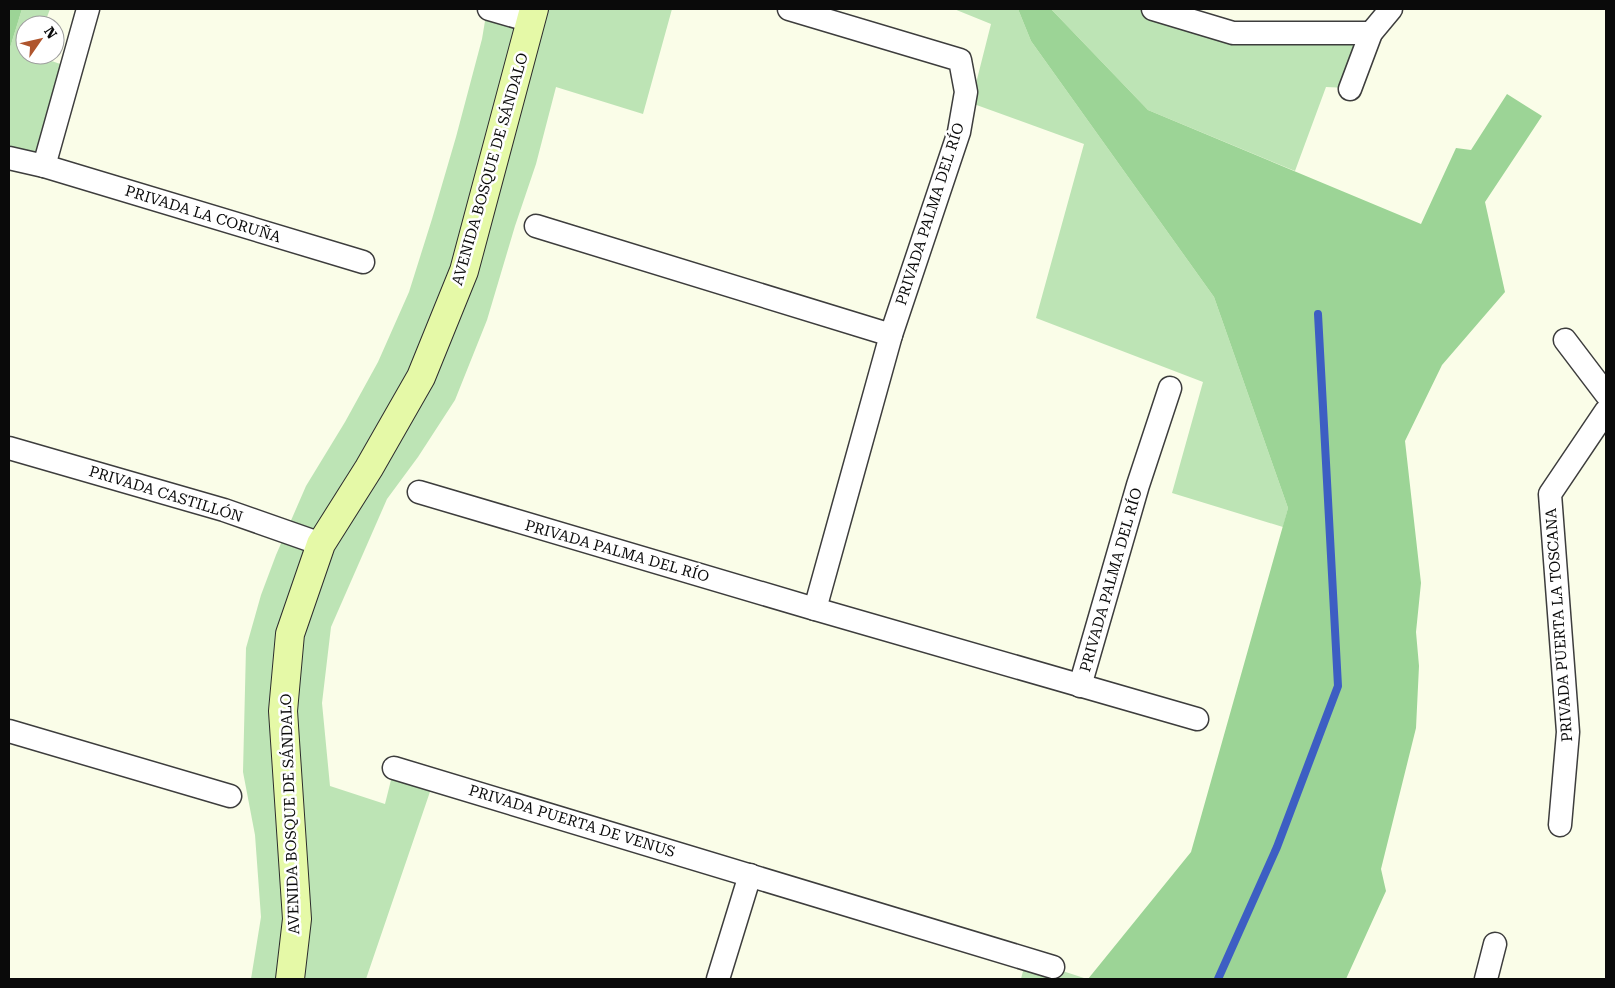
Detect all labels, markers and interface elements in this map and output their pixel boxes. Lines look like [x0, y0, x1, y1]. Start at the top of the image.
north arrow [15, 15, 65, 65]
text: N [41, 24, 61, 42]
street label: AVENIDA BOSQUE DE SÁNDALO [448, 51, 532, 287]
street label: PRIVADA PALMA DEL RÍO [892, 120, 968, 308]
street label: PRIVADA LA CORUÑA [123, 182, 284, 246]
street label: PRIVADA CASTILLÓN [87, 461, 245, 526]
street label: PRIVADA PALMA DEL RÍO [1076, 486, 1146, 674]
street label: PRIVADA PUERTA LA TOSCANA [1542, 507, 1576, 743]
street label: PRIVADA PALMA DEL RÍO [523, 516, 711, 586]
street label: AVENIDA BOSQUE DE SÁNDALO [277, 693, 303, 935]
street label: PRIVADA PUERTA DE VENUS [467, 781, 677, 861]

